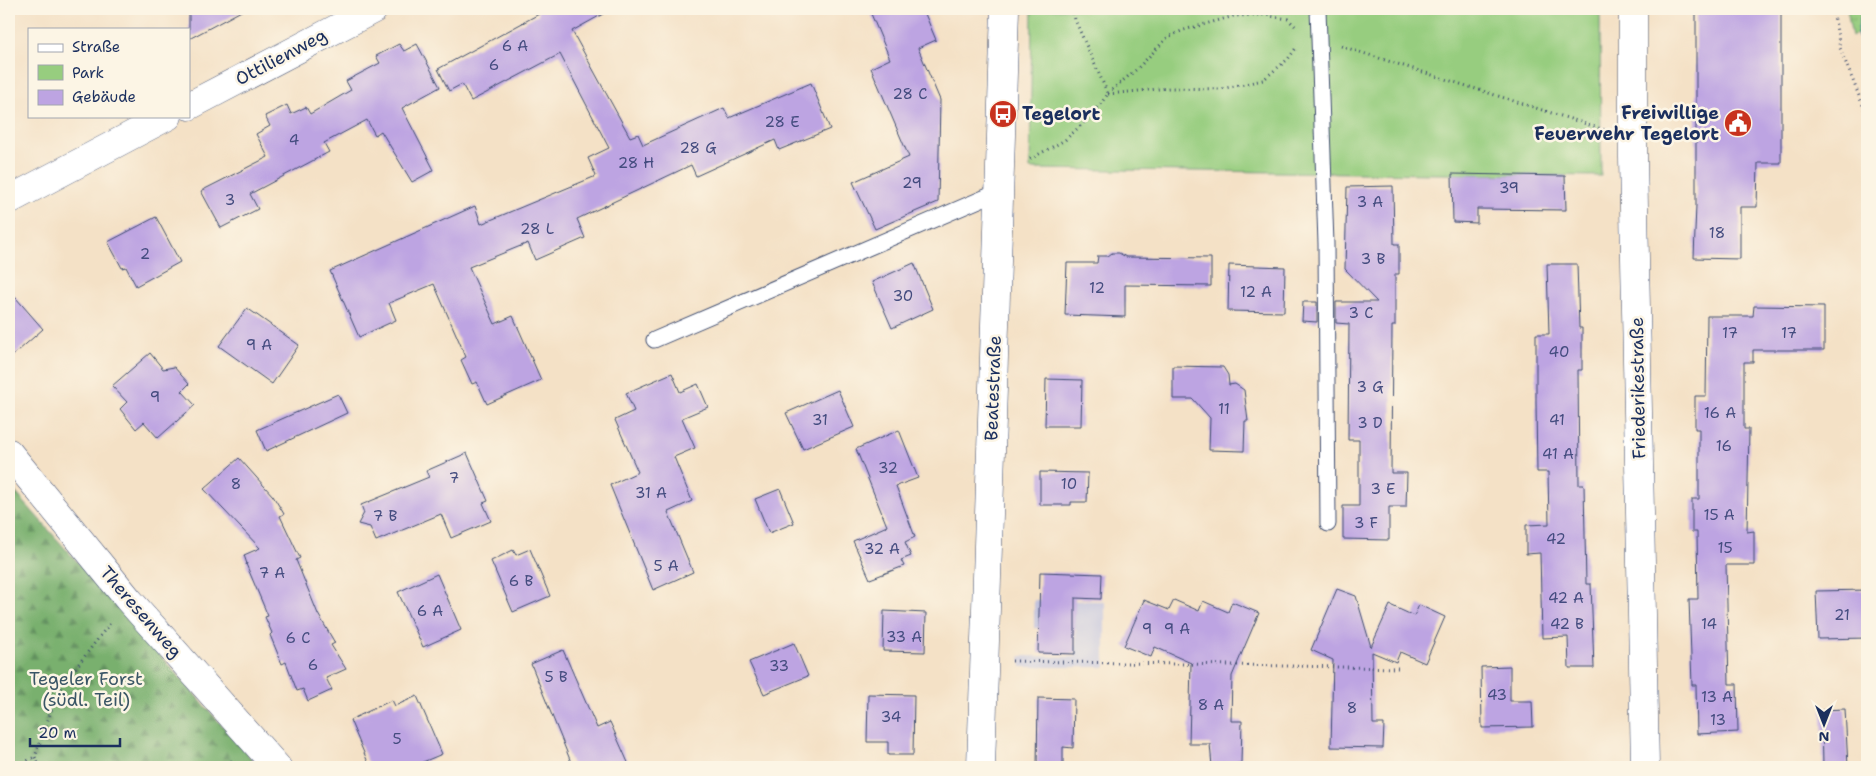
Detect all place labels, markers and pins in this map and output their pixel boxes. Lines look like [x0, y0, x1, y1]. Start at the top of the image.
bus stop icon: Tegelort [988, 99, 1018, 129]
place label: Freiwillige Feuerwehr Tegelort [1534, 101, 1719, 146]
place label: Tegelort [1022, 102, 1100, 126]
public building icon: Freiwillige Feuerwehr Tegelort [1723, 108, 1753, 138]

